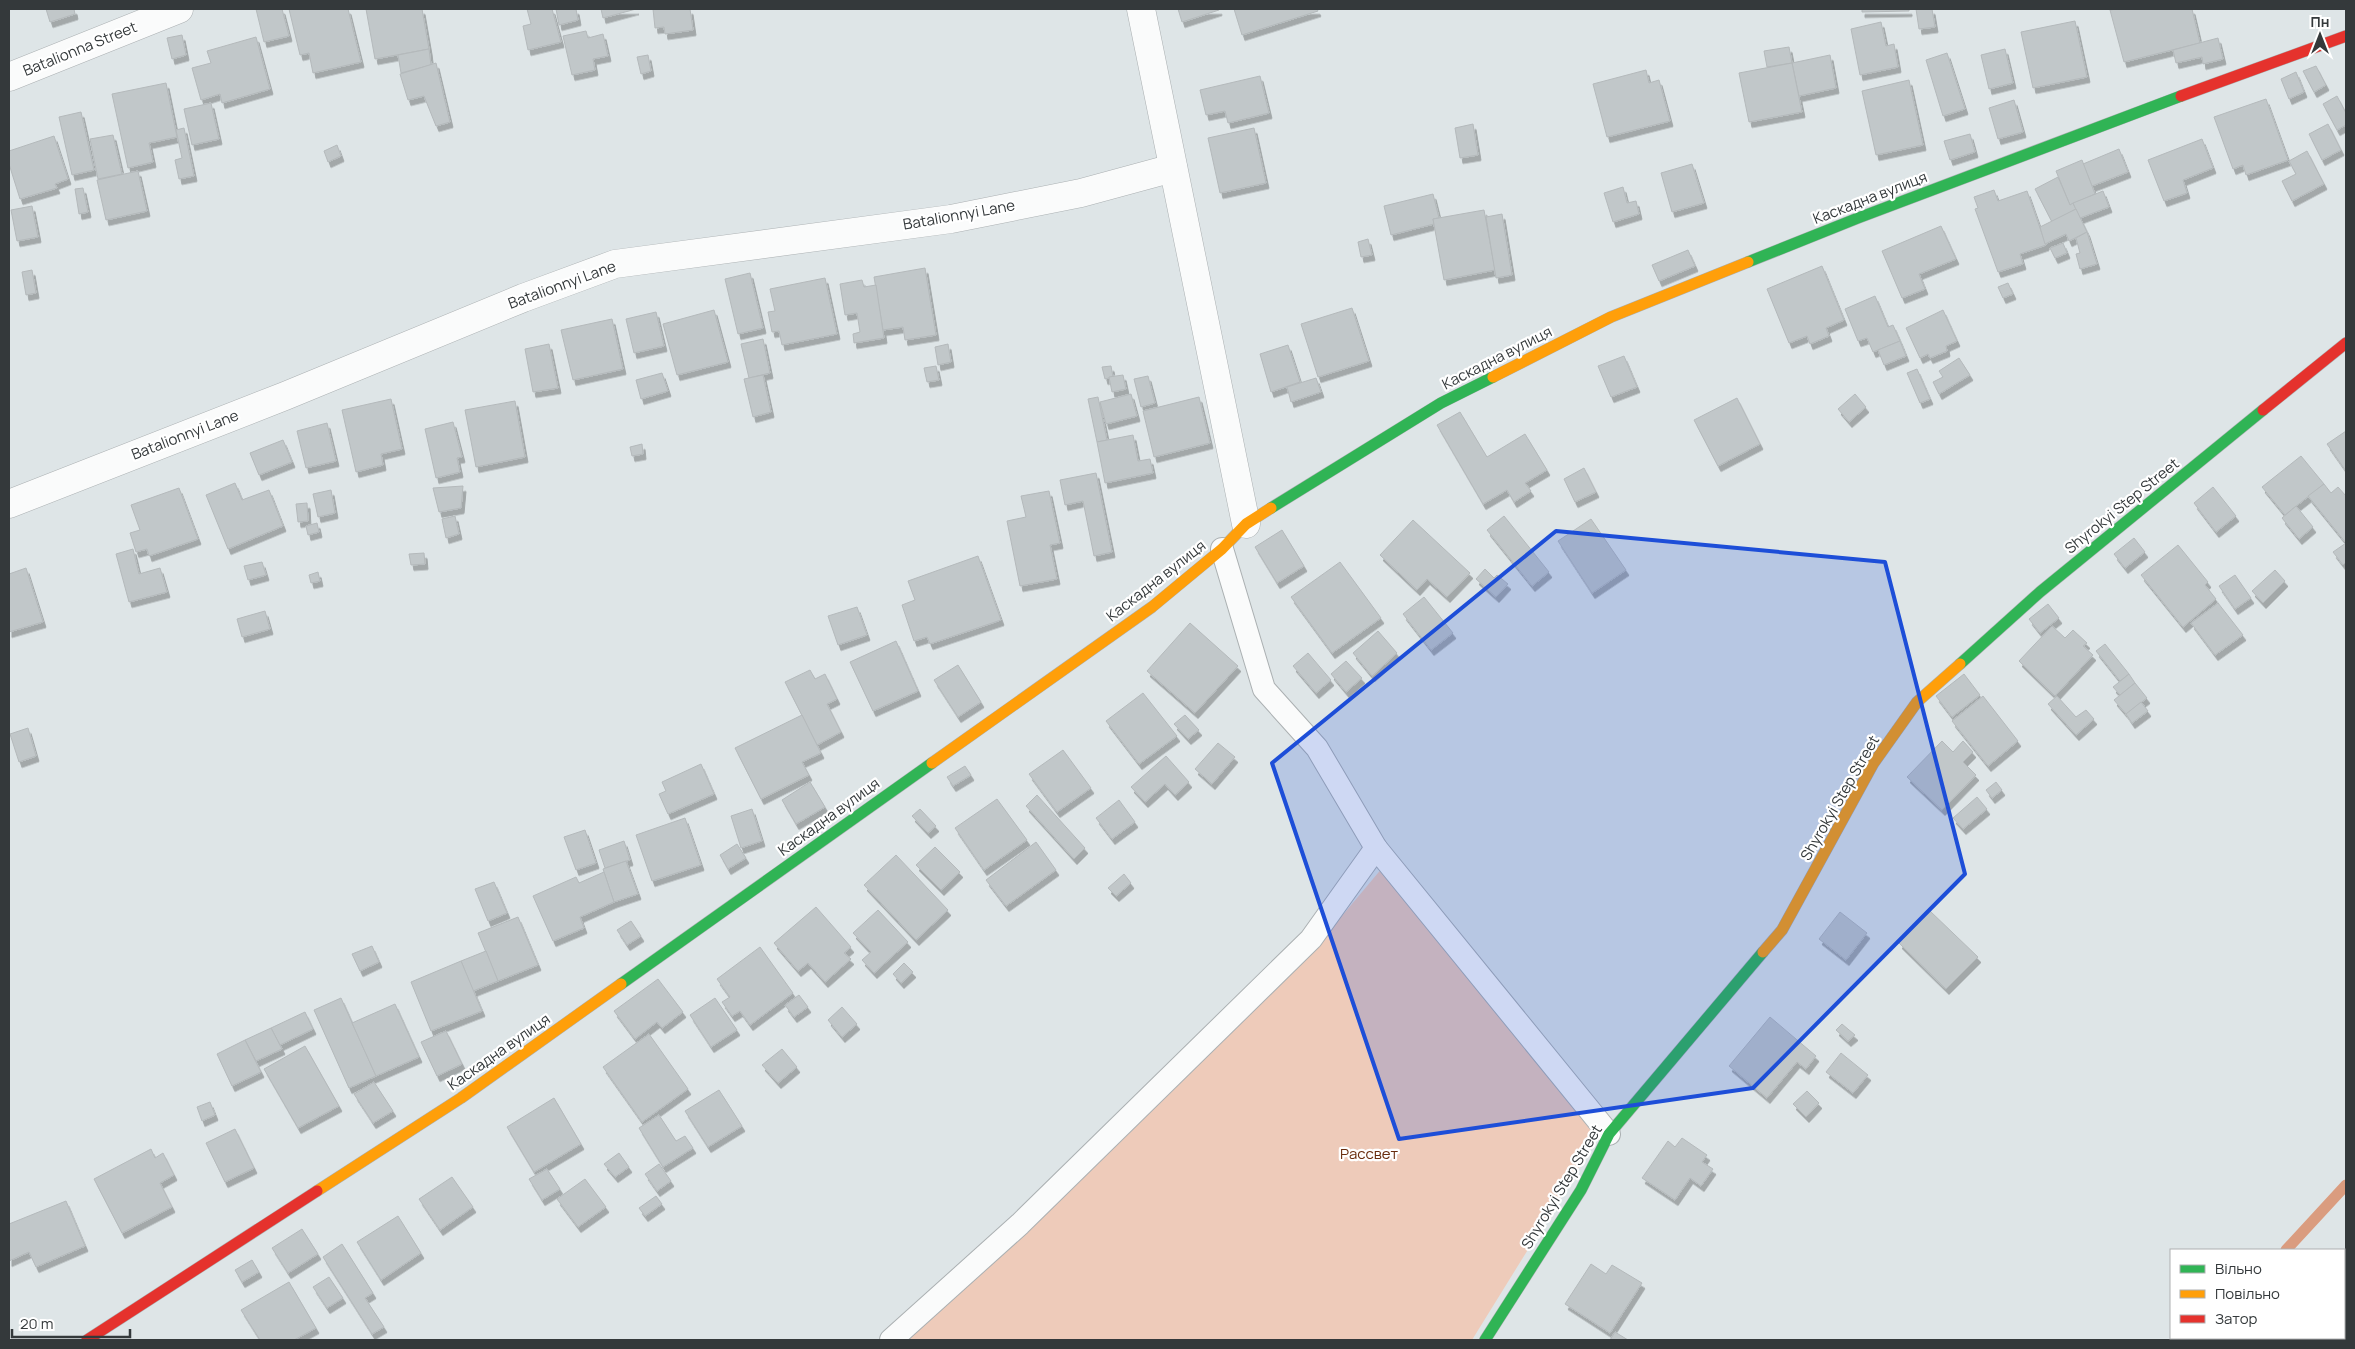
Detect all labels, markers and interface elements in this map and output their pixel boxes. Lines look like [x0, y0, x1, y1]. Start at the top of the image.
north arrow [2295, 10, 2345, 60]
text: Пн [2311, 12, 2329, 31]
street label: Batalionna Street [20, 16, 140, 81]
street label: Каскадна вулиця [1810, 166, 1930, 229]
street label: Batalionnyi Lane [901, 194, 1017, 235]
street label: Batalionnyi Lane [505, 255, 619, 314]
street label: Каскадна вулиця [1438, 321, 1555, 394]
street label: Batalionnyi Lane [128, 404, 242, 465]
street label: Shyrokyi Step Street [2060, 453, 2183, 558]
street label: Каскадна вулиця [1102, 535, 1210, 626]
street label: Shyrokyi Step Street [1795, 731, 1884, 864]
street label: Каскадна вулиця [774, 773, 884, 861]
street label: Каскадна вулиця [443, 1008, 554, 1095]
street label: Shyrokyi Step Street [1516, 1121, 1607, 1253]
park label: Рассвет [1340, 1143, 1398, 1164]
legend [2170, 1249, 2345, 1339]
text: Вільно [2215, 1258, 2262, 1279]
text: Повільно [2215, 1283, 2280, 1304]
scale bar [12, 1306, 130, 1338]
text: Затор [2215, 1308, 2258, 1329]
text: 20 m [20, 1313, 53, 1334]

